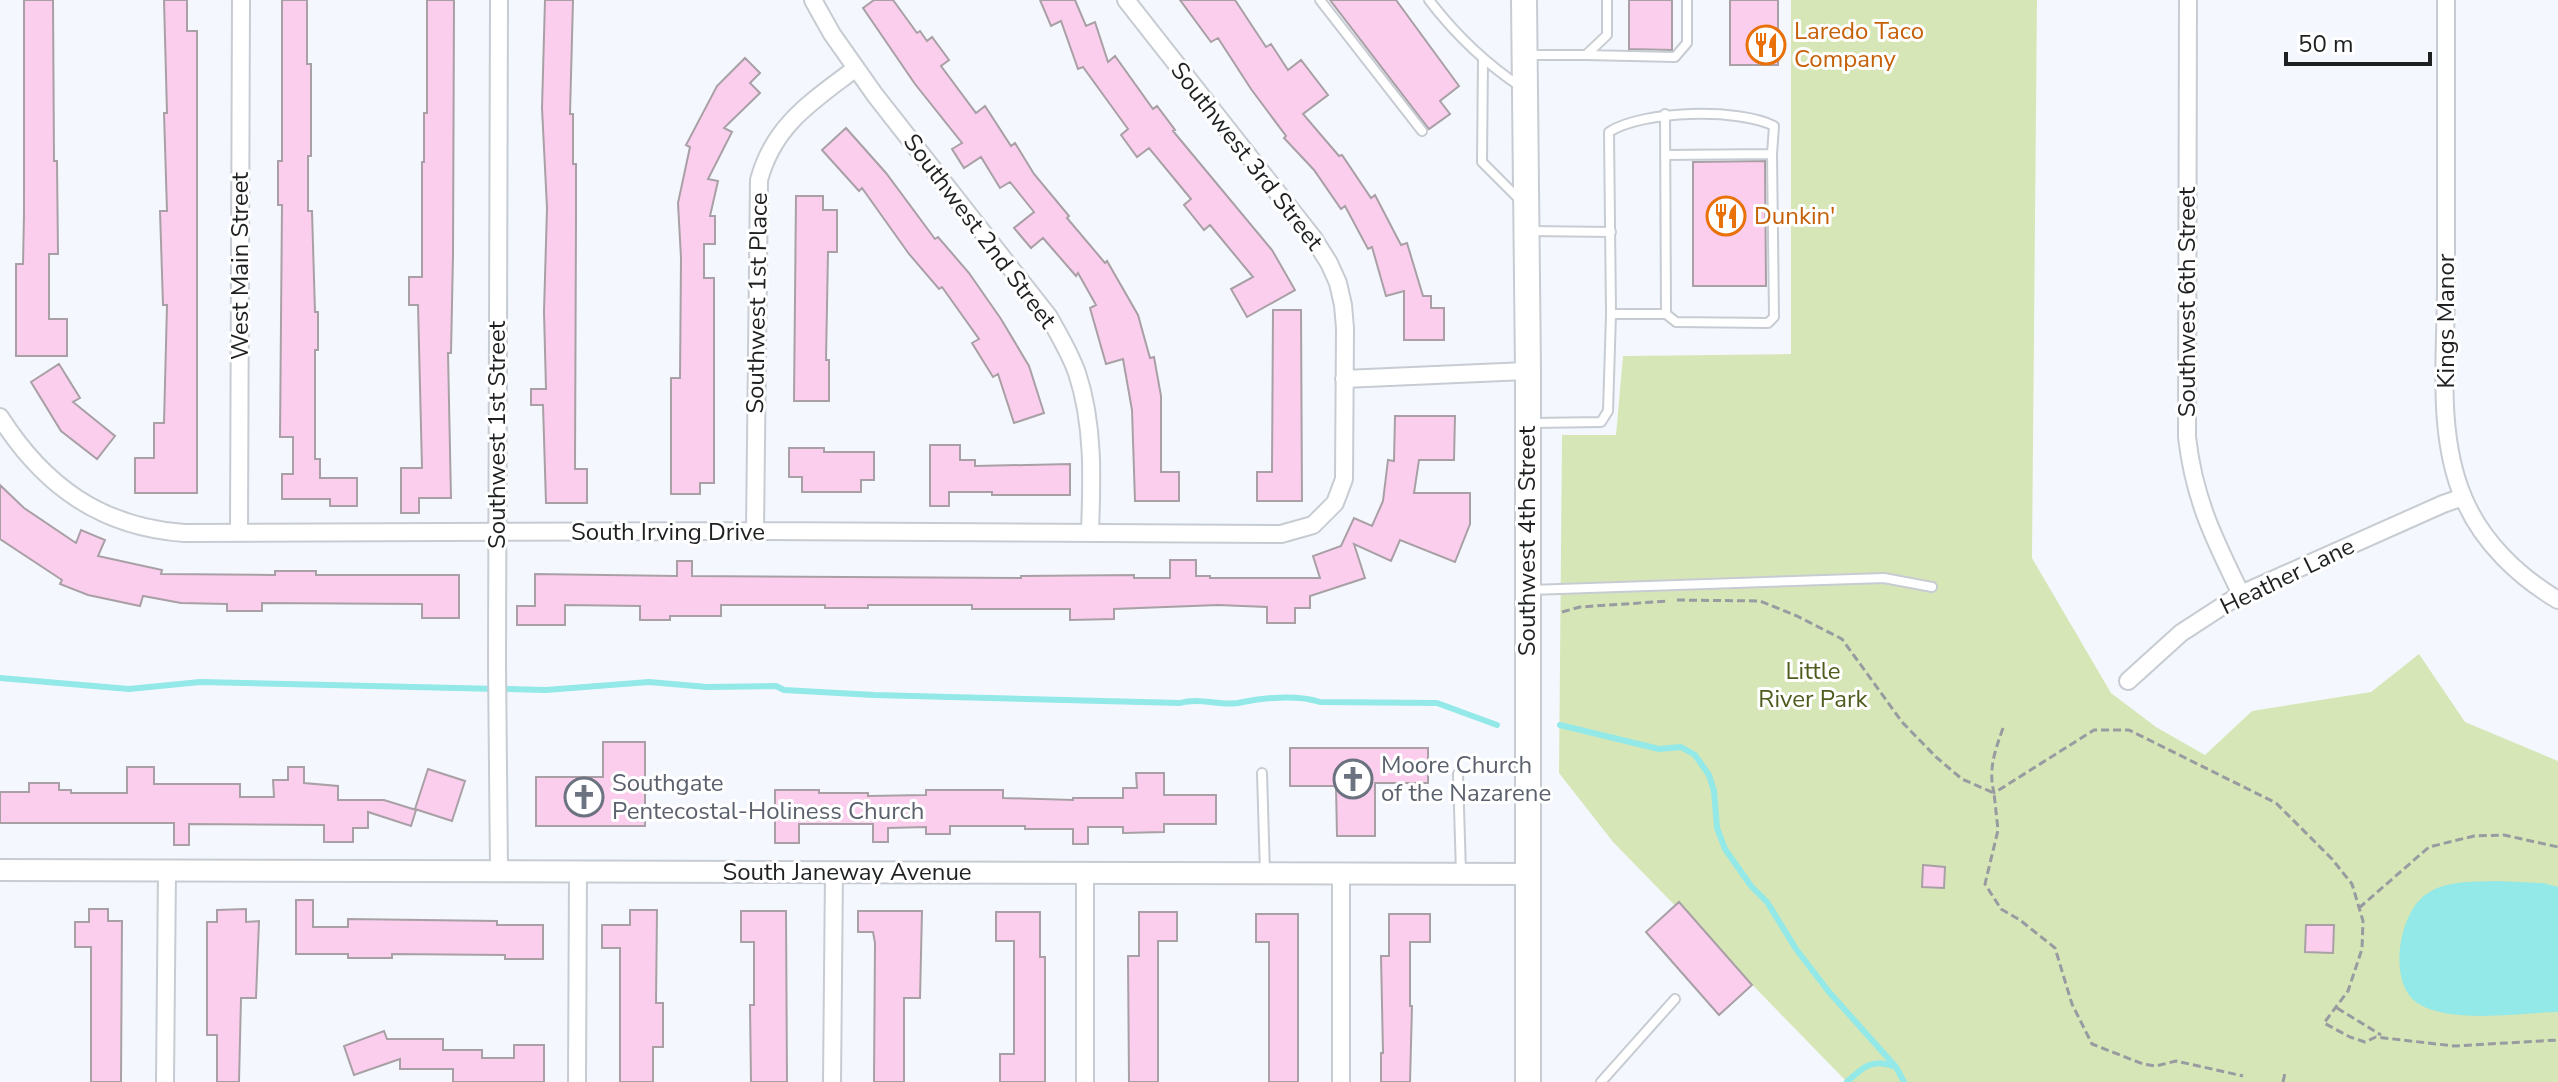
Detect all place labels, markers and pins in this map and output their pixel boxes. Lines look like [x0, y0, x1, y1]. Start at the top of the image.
place label: Laredo Taco Company [1794, 15, 1924, 75]
restaurant icon: Laredo Taco Company [1745, 24, 1787, 66]
restaurant icon: Dunkin' [1705, 195, 1747, 237]
place label: Dunkin' [1754, 200, 1835, 232]
place label: Moore Church of the Nazarene [1381, 749, 1551, 809]
church icon: Moore Church of the Nazarene [1332, 758, 1374, 800]
place label: Southgate Pentecostal-Holiness Church [612, 767, 924, 827]
church icon: Southgate Pentecostal-Holiness Church [563, 776, 605, 818]

